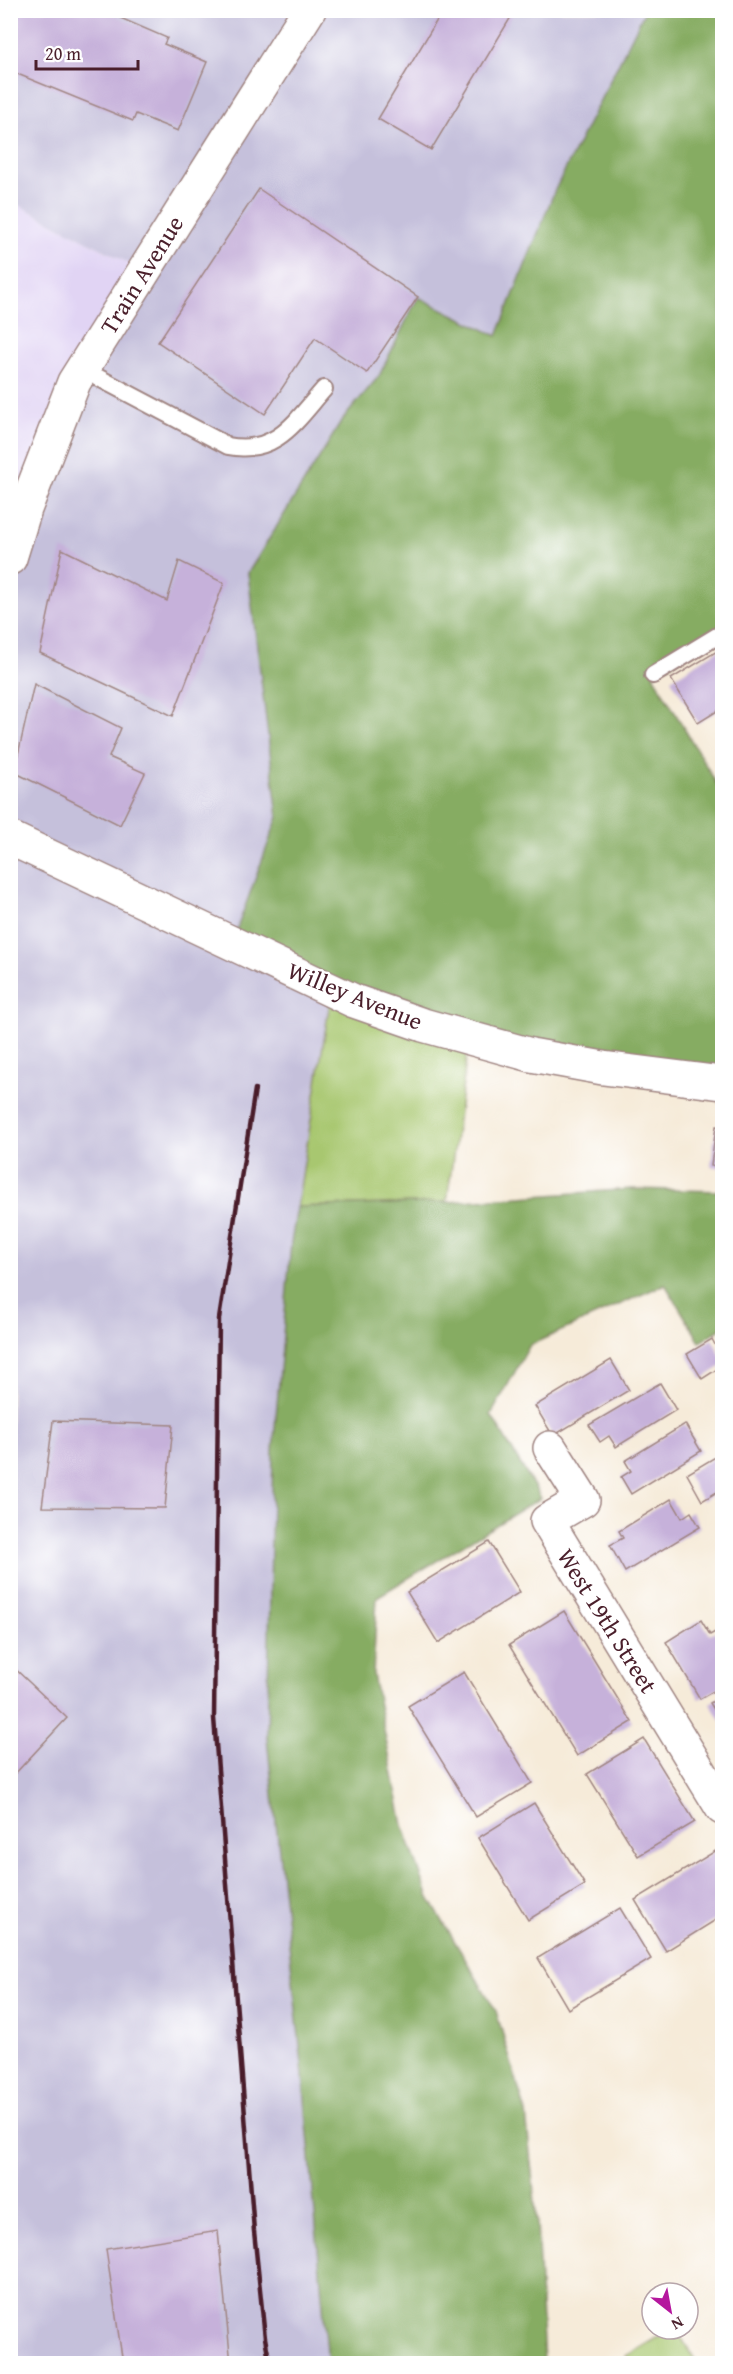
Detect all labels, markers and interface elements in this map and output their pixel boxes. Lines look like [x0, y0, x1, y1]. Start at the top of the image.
scale bar [36, 33, 138, 71]
text: 20 m [45, 40, 81, 67]
street label: Train Avenue [91, 209, 192, 341]
street label: Willey Avenue [282, 953, 428, 1039]
street label: West 19th Street [549, 1541, 666, 1700]
north arrow [640, 2281, 700, 2341]
text: N [667, 2311, 688, 2337]

